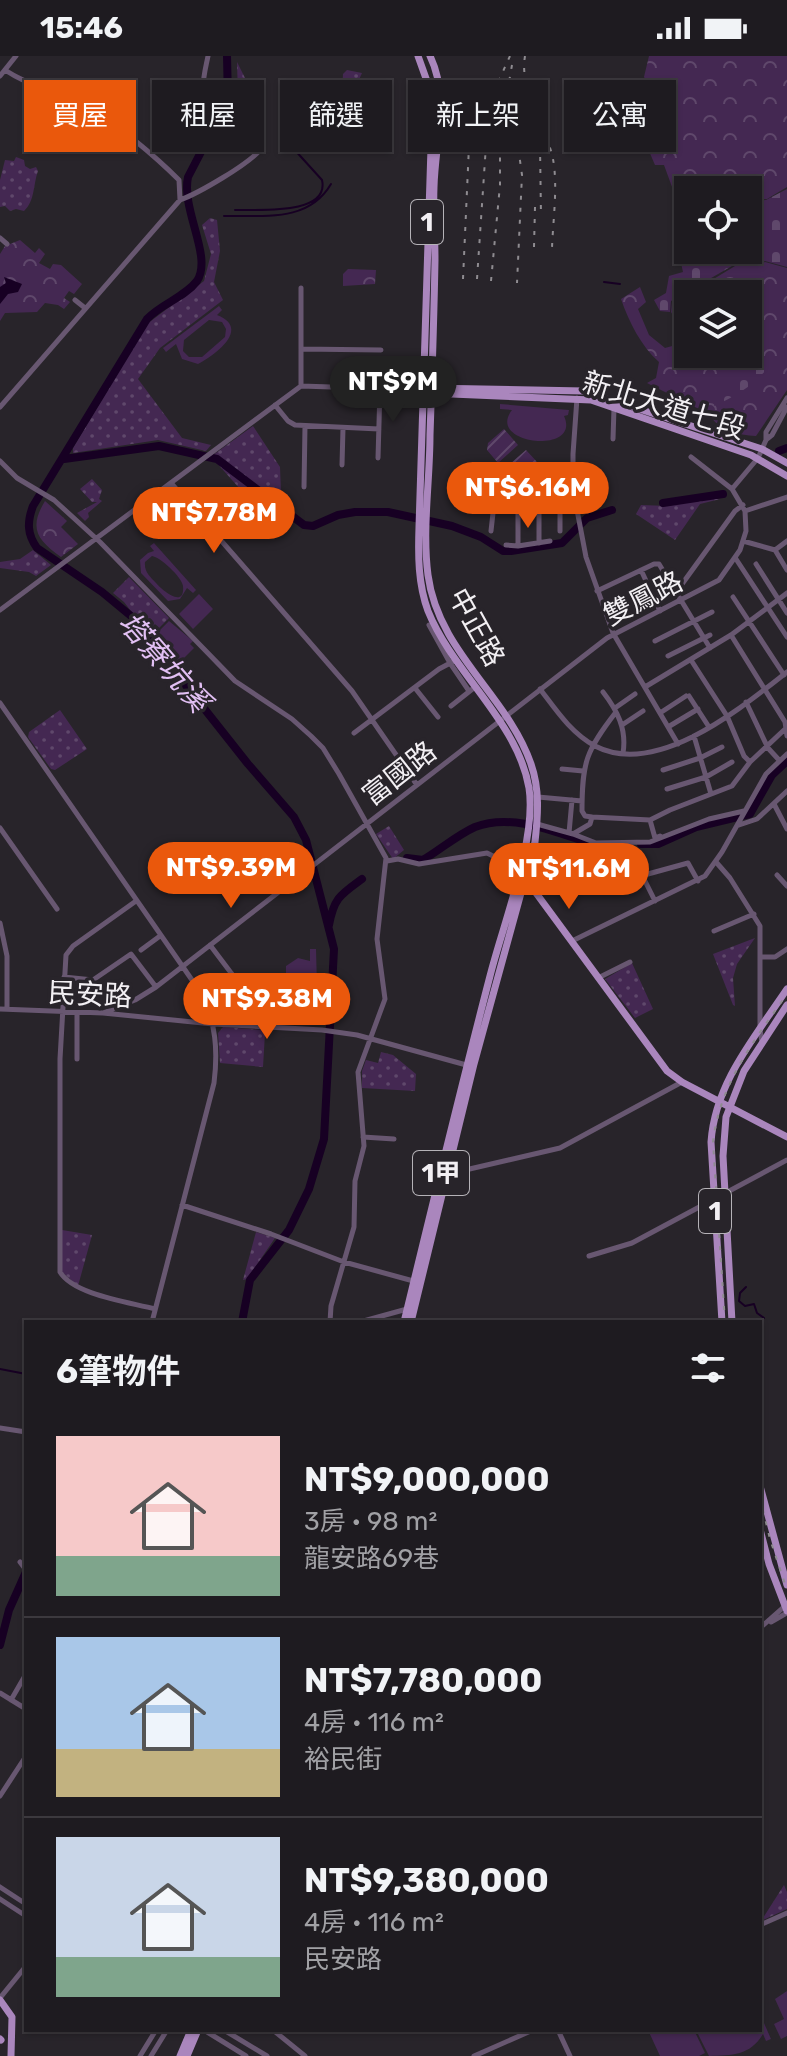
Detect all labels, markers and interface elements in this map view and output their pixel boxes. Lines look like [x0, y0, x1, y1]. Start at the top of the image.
text: 15:46 [40, 10, 123, 46]
chip: 買屋 [24, 80, 136, 152]
chip: 租屋 [152, 80, 264, 152]
chip: 篩選 [280, 80, 392, 152]
chip: 新上架 [408, 80, 548, 152]
chip: 公寓 [564, 80, 676, 152]
map controls [674, 176, 762, 368]
button: locate [674, 176, 762, 264]
road number: 1 [411, 200, 443, 244]
button: layers [674, 280, 762, 368]
pin: NT$9M [337, 356, 449, 424]
street label: 新北大道七段 [579, 365, 749, 446]
text: NT$9M [348, 366, 438, 397]
pin: NT$6.16M [445, 462, 611, 530]
text: NT$6.16M [465, 472, 591, 503]
pin: NT$7.78M [131, 487, 297, 555]
text: NT$7.78M [151, 497, 277, 528]
street label: 雙鳳路 [598, 565, 688, 632]
street label: 中正路 [442, 583, 511, 672]
water label: 塔寮坑溪 [111, 605, 220, 722]
street label: 富國路 [356, 735, 443, 812]
pin: NT$9.39M [148, 842, 314, 910]
pin: NT$11.6M [486, 843, 652, 911]
text: NT$9.39M [166, 852, 296, 883]
text: NT$11.6M [507, 853, 631, 884]
pin: NT$9.38M [184, 973, 350, 1041]
street label: 民安路 [47, 976, 133, 1013]
text: NT$9.38M [201, 983, 333, 1014]
road number: 1甲 [413, 1151, 469, 1195]
road number: 1 [699, 1189, 731, 1233]
icon: filters [686, 1346, 730, 1390]
text: 6筆物件 [56, 1351, 180, 1392]
text: NT$9,000,000 [304, 1459, 550, 1500]
icon: home [120, 1468, 216, 1564]
text: 3房 · 98 m² [304, 1506, 437, 1537]
text: 龍安路69巷 [304, 1543, 439, 1574]
text: NT$7,780,000 [304, 1660, 542, 1701]
icon: home [120, 1669, 216, 1765]
text: 4房 · 116 m² [304, 1707, 444, 1738]
text: 裕民街 [304, 1744, 382, 1775]
text: NT$9,380,000 [304, 1860, 549, 1901]
icon: home [120, 1869, 216, 1965]
text: 4房 · 116 m² [304, 1907, 444, 1938]
text: 民安路 [304, 1944, 382, 1975]

